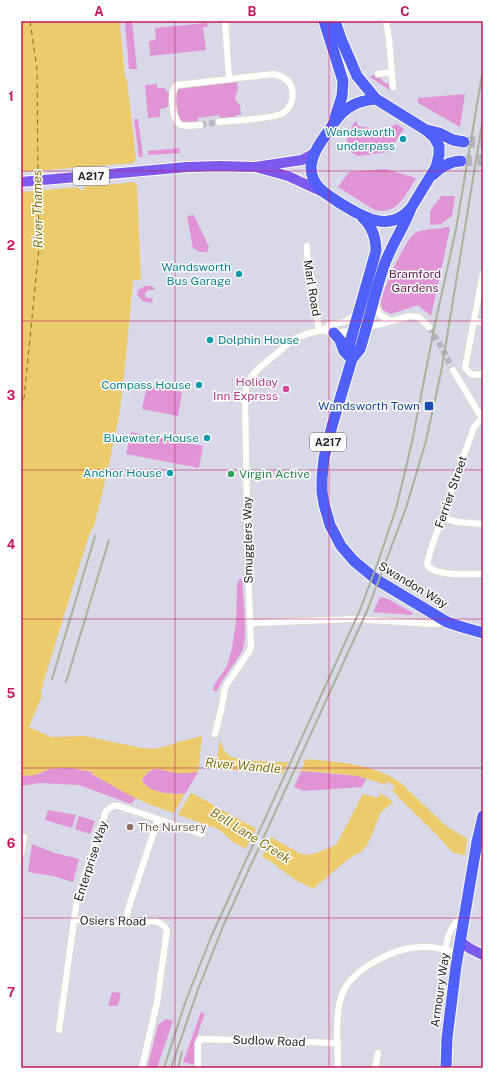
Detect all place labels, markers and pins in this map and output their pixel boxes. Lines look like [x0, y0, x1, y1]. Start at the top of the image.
place label: Wandsworth underpass [325, 125, 395, 153]
marker: Wandsworth underpass [398, 134, 408, 144]
place label: Wandsworth Bus Garage [161, 260, 231, 288]
marker: Wandsworth Bus Garage [234, 269, 244, 279]
place label: Dolphin House [218, 333, 300, 347]
marker: Dolphin House [205, 335, 215, 345]
place label: Holiday Inn Express [213, 375, 279, 403]
place label: Compass House [101, 378, 191, 392]
marker: Compass House [194, 380, 204, 390]
marker: Holiday Inn Express [281, 384, 291, 394]
place label: Wandsworth Town [318, 399, 420, 413]
marker: Wandsworth Town [423, 400, 435, 412]
place label: Bluewater House [104, 431, 199, 445]
marker: Bluewater House [202, 433, 212, 443]
place label: Anchor House [83, 466, 162, 480]
place label: Virgin Active [239, 467, 310, 481]
marker: Anchor House [165, 468, 175, 478]
marker: Virgin Active [226, 469, 236, 479]
place label: The Nursery [138, 820, 207, 834]
marker: The Nursery [125, 822, 135, 832]

